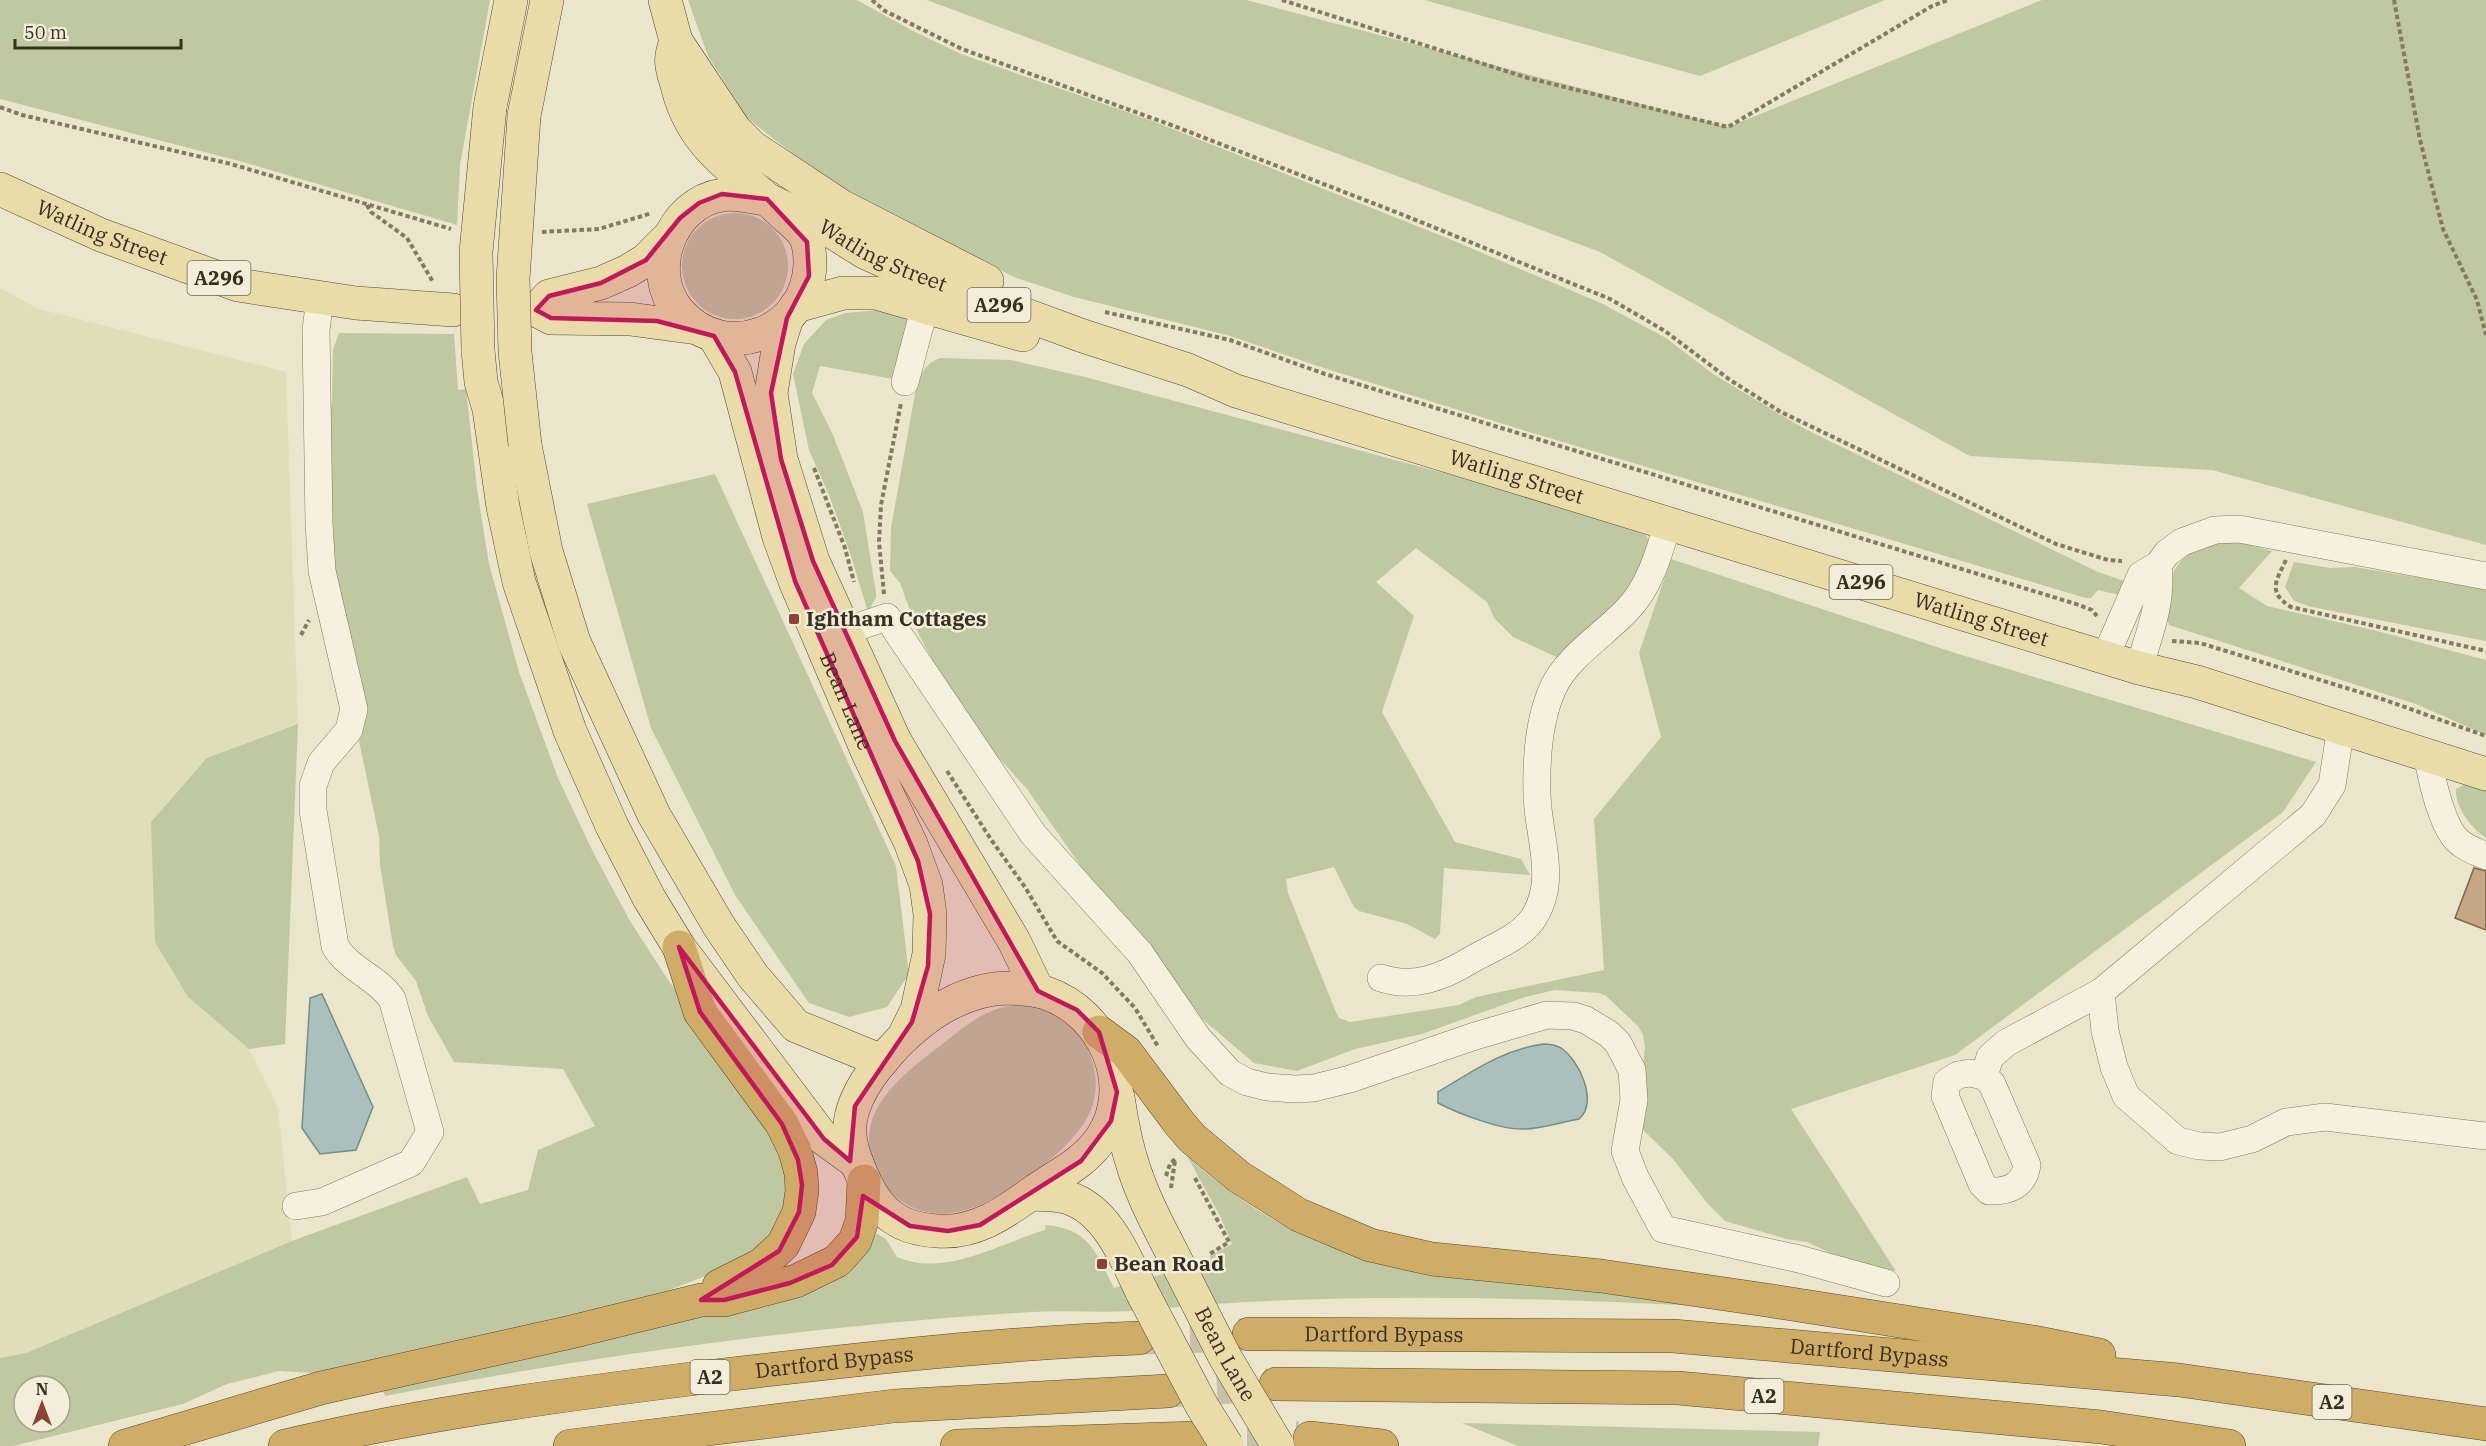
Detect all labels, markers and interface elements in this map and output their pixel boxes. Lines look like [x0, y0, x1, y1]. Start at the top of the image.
scale bar [15, 12, 182, 50]
text: 50 m [24, 21, 67, 44]
street label: Watling Street [32, 192, 172, 271]
street label: Watling Street [814, 212, 951, 298]
road number: A296 [188, 261, 250, 295]
road number: A296 [968, 288, 1030, 322]
street label: Watling Street [1446, 442, 1588, 510]
road number: A296 [1830, 565, 1892, 599]
street label: Watling Street [1911, 585, 2052, 652]
place label: Ightham Cottages [806, 604, 987, 632]
marker: Ightham Cottages [787, 612, 801, 626]
street label: Bean Lane [814, 648, 880, 754]
place label: Bean Road [1114, 1249, 1224, 1277]
marker: Bean Road [1095, 1257, 1109, 1271]
street label: Bean Lane [1189, 1302, 1263, 1406]
street label: Dartford Bypass [1304, 1319, 1464, 1348]
street label: Dartford Bypass [1789, 1331, 1950, 1373]
street label: Dartford Bypass [753, 1339, 915, 1384]
road number: A2 [690, 1360, 730, 1394]
north arrow [12, 1374, 72, 1434]
text: N [36, 1379, 48, 1399]
road number: A2 [1744, 1379, 1784, 1413]
road number: A2 [2312, 1385, 2352, 1419]

